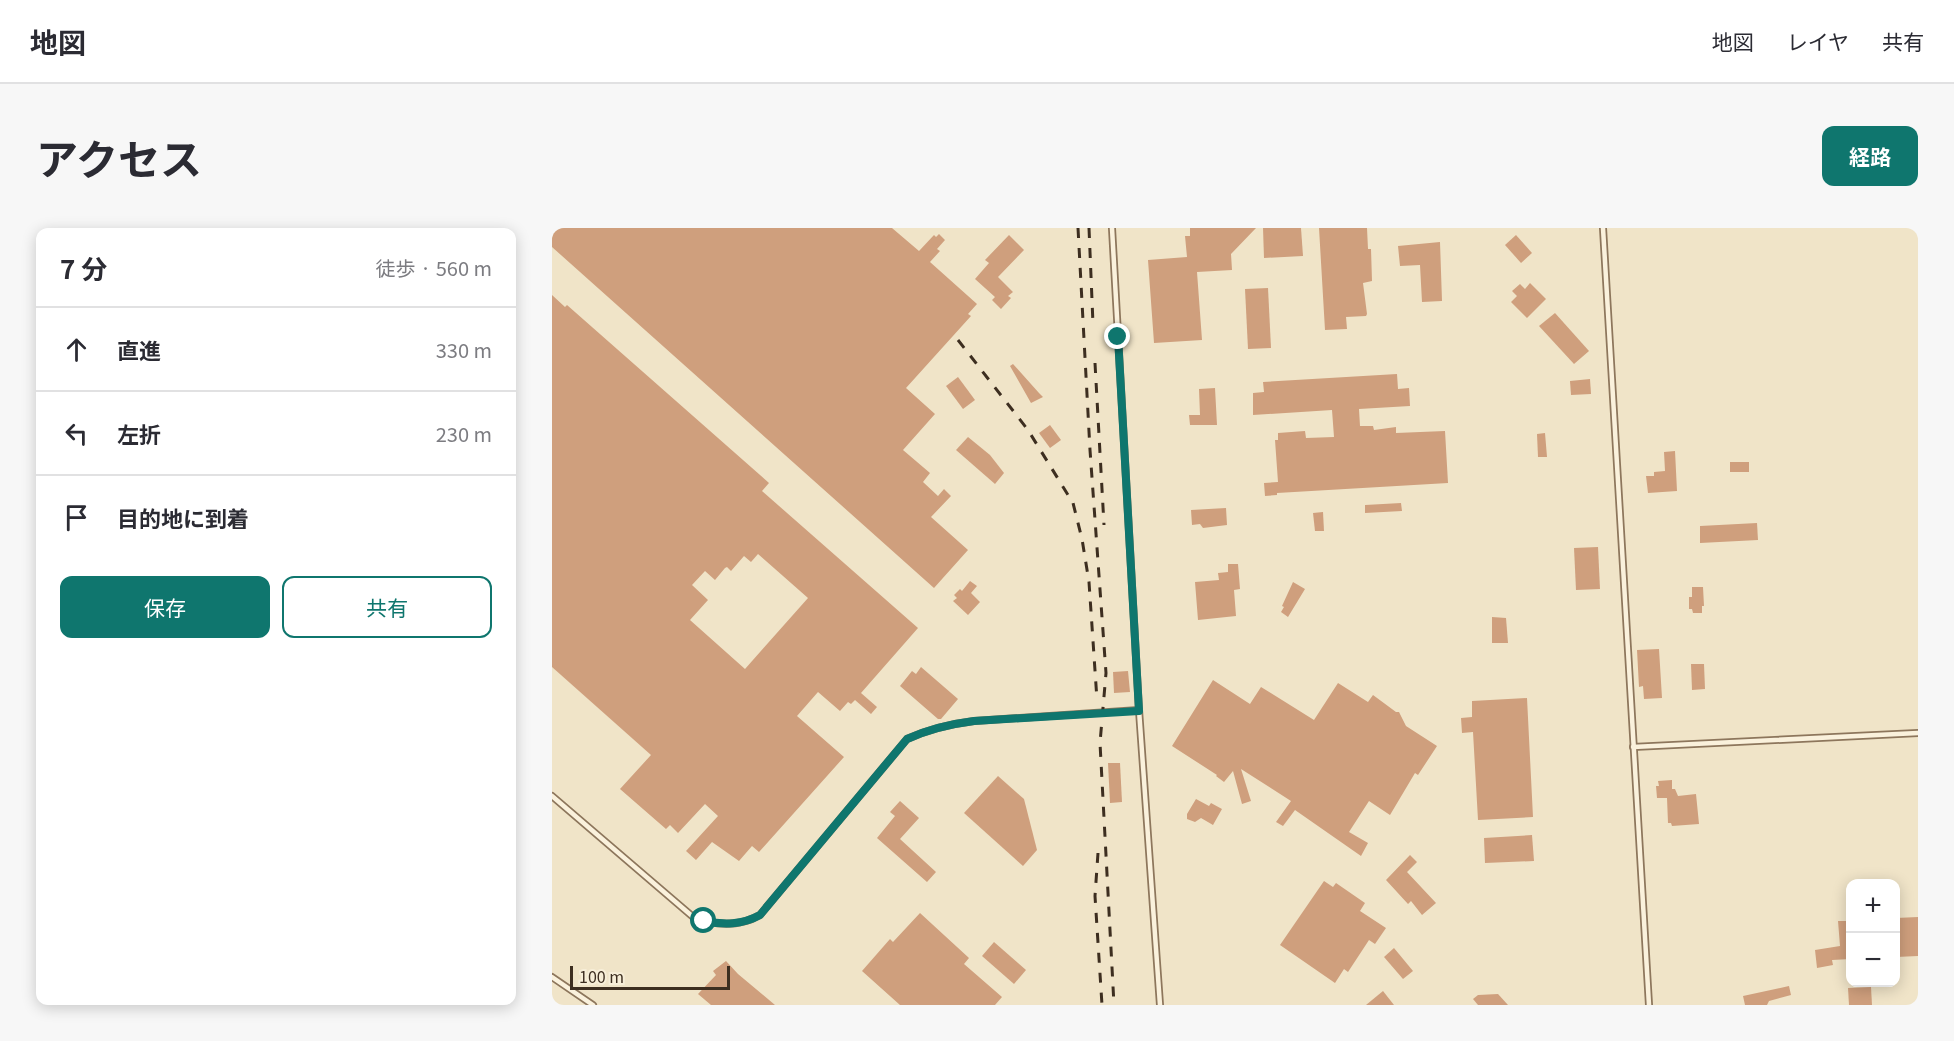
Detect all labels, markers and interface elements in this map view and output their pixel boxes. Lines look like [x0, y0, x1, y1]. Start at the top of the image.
text: 地図 [30, 21, 86, 61]
text: 地図 [1712, 26, 1754, 56]
text: レイヤ [1787, 26, 1849, 56]
text: 共有 [1882, 26, 1924, 56]
text: アクセス [36, 126, 202, 187]
button: 経路 [1822, 126, 1918, 186]
text: 7 分 [60, 249, 107, 286]
text: 徒歩 · 560 m [376, 253, 492, 282]
route end [1104, 323, 1130, 349]
icon: ahead [60, 333, 93, 366]
text: 直進 [117, 333, 161, 365]
text: 330 m [436, 335, 492, 364]
icon: left [60, 417, 93, 450]
text: 左折 [117, 417, 161, 449]
text: 230 m [436, 419, 492, 448]
icon: arrive [60, 501, 93, 534]
text: 目的地に到着 [117, 501, 249, 533]
button: 保存 [60, 576, 270, 638]
button: 共有 [282, 576, 492, 638]
map controls [1846, 879, 1900, 987]
button: + [1846, 879, 1900, 933]
route start [690, 907, 716, 933]
button: − [1846, 933, 1900, 987]
scale bar [570, 963, 730, 990]
text: 100 m [579, 964, 624, 988]

